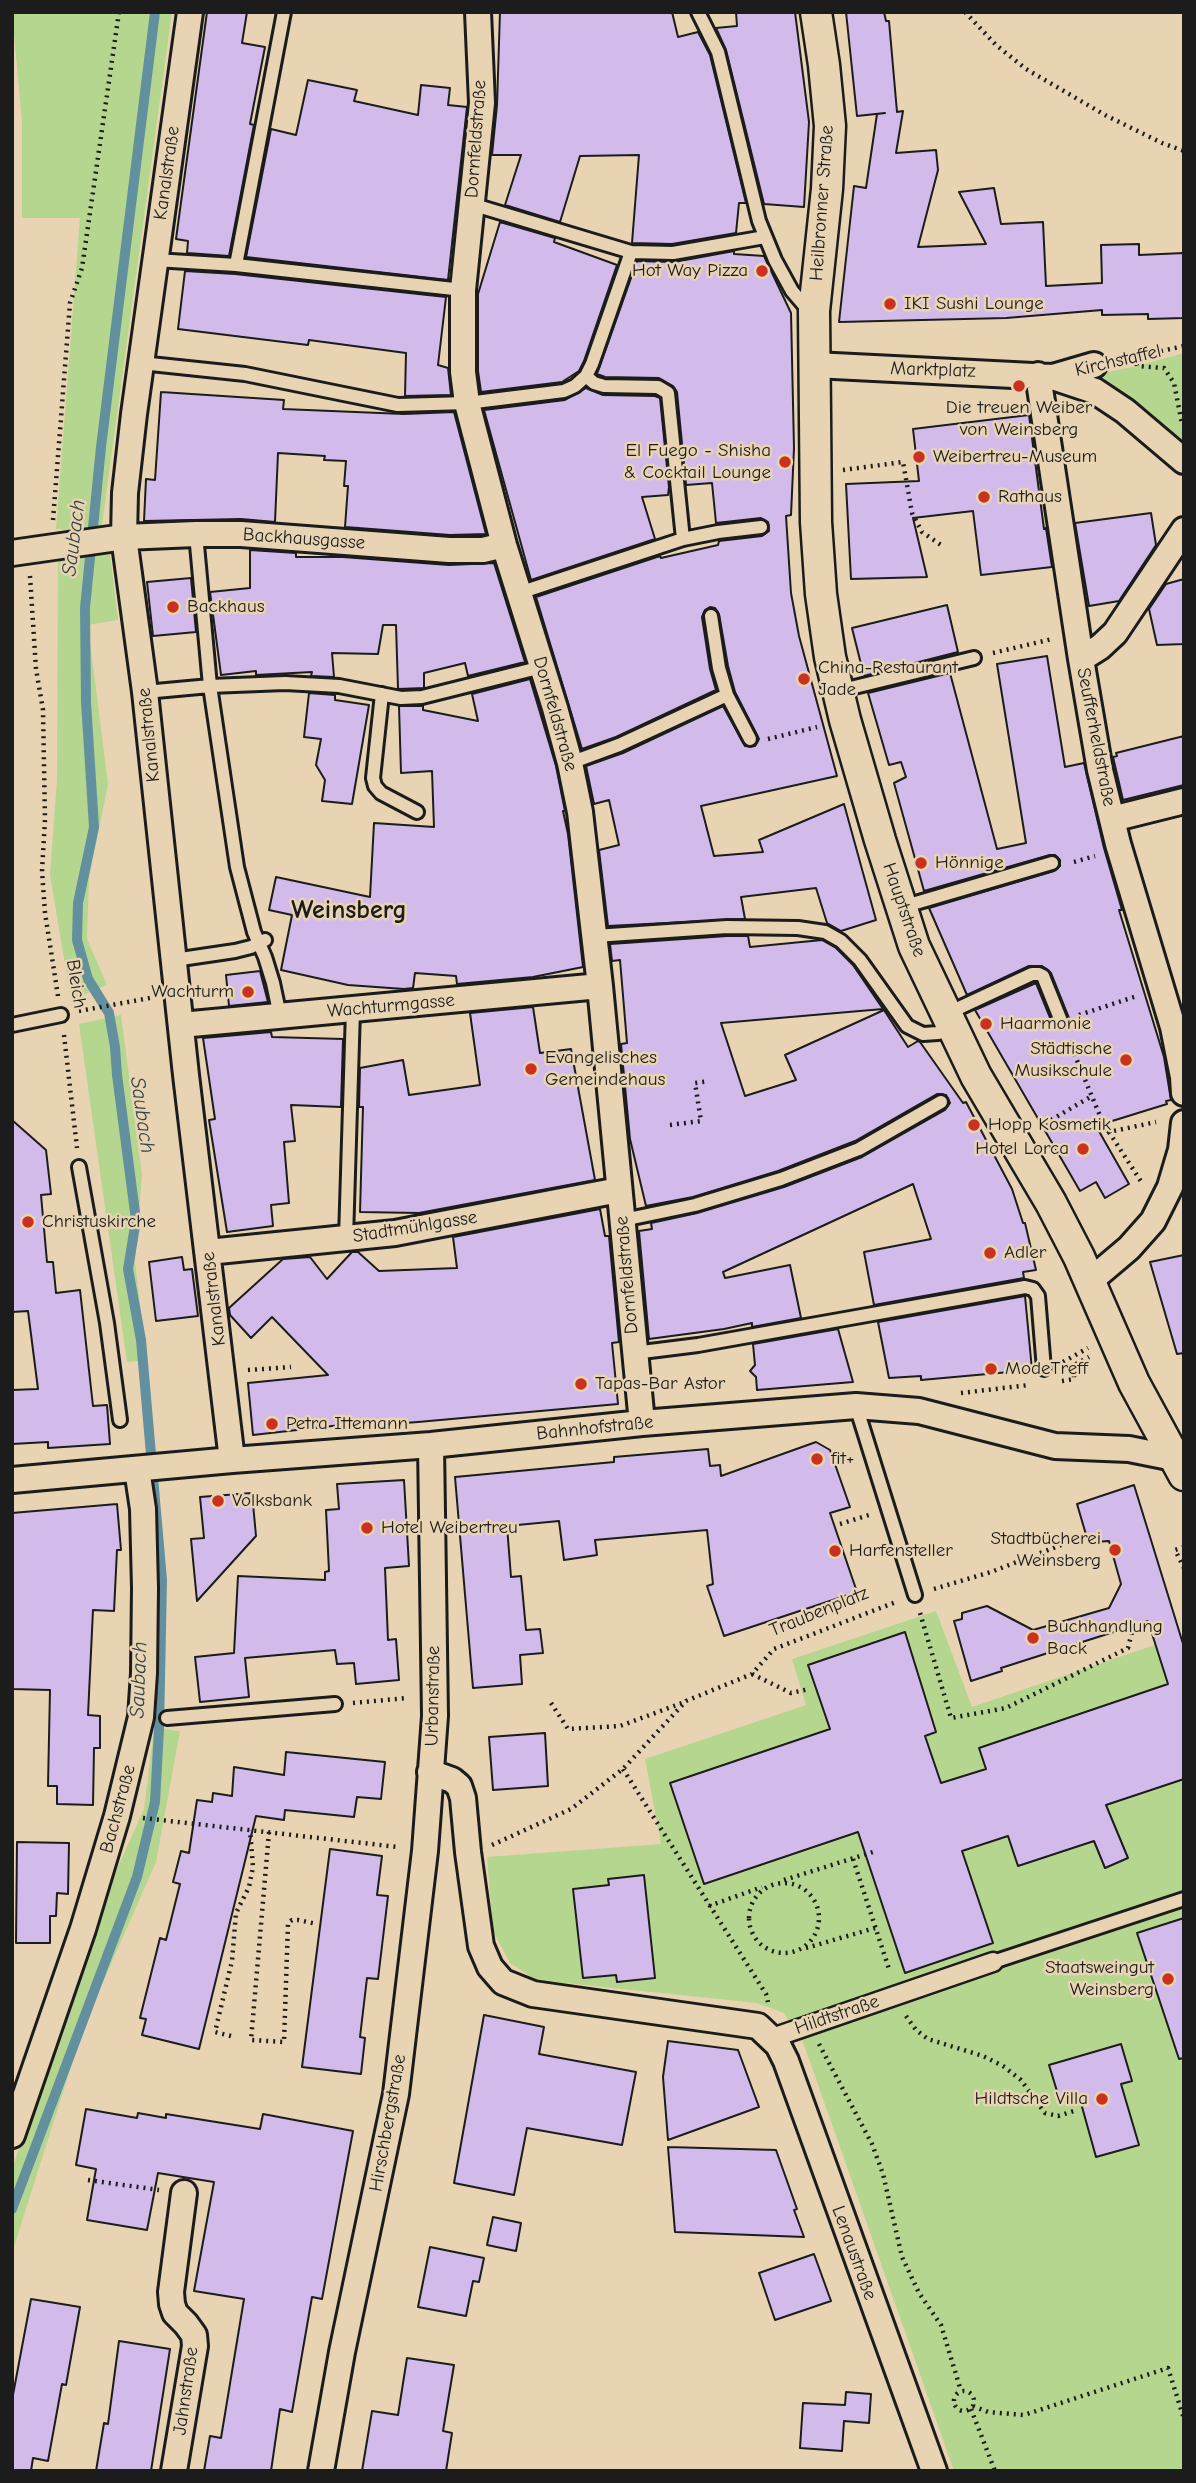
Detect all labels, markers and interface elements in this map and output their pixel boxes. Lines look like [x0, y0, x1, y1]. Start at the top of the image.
street label: Dornfeldstraße [460, 79, 492, 199]
street label: Kanalstraße [149, 124, 185, 222]
street label: Heilbronner Straße [805, 124, 839, 282]
place label: Hot Way Pizza [632, 260, 748, 282]
marker: Hot Way Pizza [754, 263, 770, 279]
place label: IKI Sushi Lounge [904, 293, 1044, 315]
marker: IKI Sushi Lounge [882, 296, 898, 312]
street label: Kirchstaffel [1073, 340, 1163, 382]
street label: Marktplatz [890, 357, 976, 383]
marker: Die treuen Weiber von Weinsberg [1011, 378, 1027, 394]
place label: Die treuen Weiber von Weinsberg [946, 397, 1092, 441]
place label: El Fuego - Shisha & Cocktail Lounge [624, 440, 771, 484]
place label: Weibertreu-Museum [933, 446, 1097, 468]
marker: Weibertreu-Museum [911, 449, 927, 465]
marker: El Fuego - Shisha & Cocktail Lounge [777, 454, 793, 470]
place label: Rathaus [998, 486, 1062, 508]
marker: Rathaus [976, 489, 992, 505]
water label: Saubach [57, 498, 91, 578]
street label: Backhausgasse [242, 523, 366, 555]
place label: Backhaus [187, 596, 265, 618]
marker: Backhaus [165, 599, 181, 615]
street label: Dornfeldstraße [528, 654, 582, 774]
place label: China-Restaurant Jade [818, 657, 958, 701]
street label: Seufferheldstraße [1071, 666, 1121, 808]
marker: China-Restaurant Jade [796, 671, 812, 687]
street label: Kanalstraße [133, 687, 165, 783]
place label: Hönnige [935, 852, 1004, 874]
marker: Hönnige [913, 855, 929, 871]
street label: Hauptstraße [877, 860, 931, 960]
district label: Weinsberg [291, 895, 407, 927]
street label: Bleich [61, 958, 91, 1010]
place label: Wachturm [151, 981, 234, 1003]
marker: Wachturm [240, 984, 256, 1000]
street label: Wachturmgasse [326, 989, 456, 1023]
place label: Haarmonie [1000, 1013, 1091, 1035]
marker: Haarmonie [978, 1016, 994, 1032]
place label: Städtische Musikschule [1014, 1038, 1112, 1082]
place label: Evangelisches Gemeindehaus [545, 1047, 665, 1091]
marker: Städtische Musikschule [1118, 1052, 1134, 1068]
marker: Evangelisches Gemeindehaus [523, 1061, 539, 1077]
water label: Saubach [124, 1075, 160, 1155]
place label: Hopp Kosmetik [988, 1114, 1111, 1136]
marker: Hopp Kosmetik [966, 1117, 982, 1133]
place label: Hotel Lorca [975, 1138, 1069, 1160]
marker: Hotel Lorca [1075, 1141, 1091, 1157]
street label: Stadtmühlgasse [351, 1206, 479, 1248]
place label: Christuskirche [42, 1211, 156, 1233]
marker: Christuskirche [20, 1214, 36, 1230]
street label: Dornfeldstraße [610, 1215, 644, 1335]
place label: Adler [1004, 1242, 1046, 1264]
marker: Adler [982, 1245, 998, 1261]
street label: Kanalstraße [197, 1251, 231, 1347]
place label: ModeTreff [1005, 1358, 1088, 1380]
marker: ModeTreff [983, 1361, 999, 1377]
place label: Tapas-Bar Astor [595, 1373, 725, 1395]
marker: Tapas-Bar Astor [573, 1376, 589, 1392]
street label: Bahnhofstraße [535, 1411, 655, 1445]
place label: Petra Ittemann [286, 1413, 408, 1435]
marker: Petra Ittemann [264, 1416, 280, 1432]
place label: fit+ [831, 1448, 854, 1470]
marker: fit+ [809, 1451, 825, 1467]
place label: Volksbank [232, 1490, 312, 1512]
marker: Volksbank [210, 1493, 226, 1509]
place label: Hotel Weibertreu [381, 1517, 518, 1539]
marker: Hotel Weibertreu [359, 1520, 375, 1536]
place label: Stadtbücherei Weinsberg [991, 1528, 1101, 1572]
place label: Harfensteller [849, 1540, 953, 1562]
marker: Stadtbücherei Weinsberg [1107, 1542, 1123, 1558]
marker: Harfensteller [827, 1543, 843, 1559]
street label: Traubenplatz [766, 1582, 872, 1642]
place label: Buchhandlung Back [1047, 1616, 1163, 1660]
marker: Buchhandlung Back [1025, 1630, 1041, 1646]
water label: Saubach [125, 1641, 153, 1719]
street label: Urbanstraße [421, 1645, 445, 1747]
street label: Bachstraße [95, 1762, 141, 1856]
place label: Staatsweingut Weinsberg [1045, 1957, 1154, 2001]
marker: Staatsweingut Weinsberg [1160, 1971, 1176, 1987]
street label: Hildtstraße [792, 1990, 882, 2040]
street label: Hirschbergstraße [365, 2052, 411, 2194]
place label: Hildtsche Villa [975, 2088, 1088, 2110]
marker: Hildtsche Villa [1094, 2091, 1110, 2107]
street label: Lenaustraße [826, 2203, 882, 2303]
street label: Jahnstraße [169, 2345, 203, 2437]

